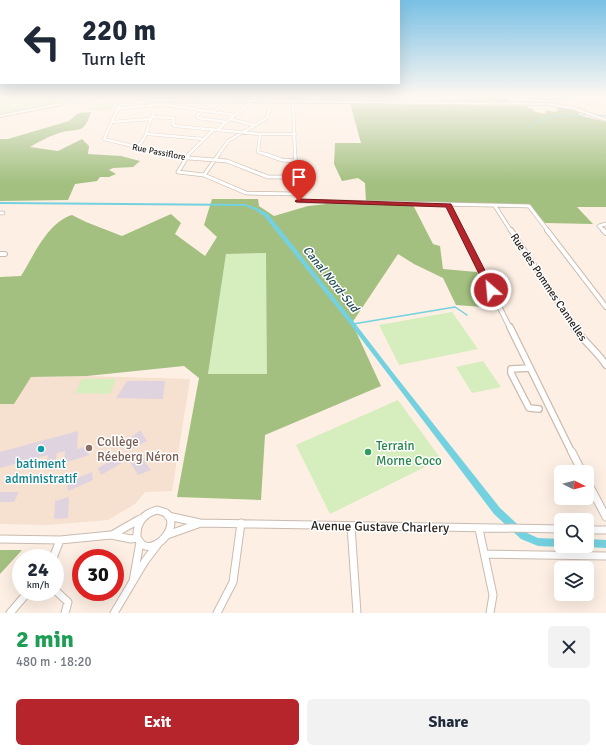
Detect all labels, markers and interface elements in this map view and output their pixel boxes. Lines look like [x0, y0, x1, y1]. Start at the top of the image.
text: 220 m [82, 14, 156, 48]
icon: left [16, 16, 68, 68]
text: Turn left [82, 48, 145, 70]
street label: Rue Passiflore [131, 142, 187, 163]
pin [282, 160, 316, 201]
icon: arrive [288, 166, 310, 188]
street label: Rue des Pommes Cannelles [508, 231, 590, 344]
water label: Canal Nord-Sud [299, 243, 363, 317]
position arrow [470, 269, 512, 311]
place label: Collège Réeberg Néron [97, 434, 179, 465]
place label: Terrain Morne Coco [376, 438, 442, 469]
marker: Collège Réeberg Néron [84, 443, 94, 453]
marker: batiment administratif [36, 444, 46, 454]
marker: Terrain Morne Coco [363, 447, 373, 457]
place label: batiment administratif [5, 456, 78, 487]
north arrow [554, 465, 594, 505]
map controls [554, 465, 594, 601]
button: search [554, 513, 594, 553]
street label: Avenue Gustave Charlery [311, 518, 449, 536]
speed limit sign: 30 [72, 549, 124, 601]
text: 24 [27, 557, 49, 582]
button: layers [554, 561, 594, 601]
text: km/h [27, 579, 49, 591]
text: 2 min [16, 624, 74, 654]
button: close [548, 626, 590, 668]
text: 480 m · 18:20 [16, 654, 92, 670]
button: Exit [16, 699, 299, 745]
button: Share [307, 699, 590, 745]

